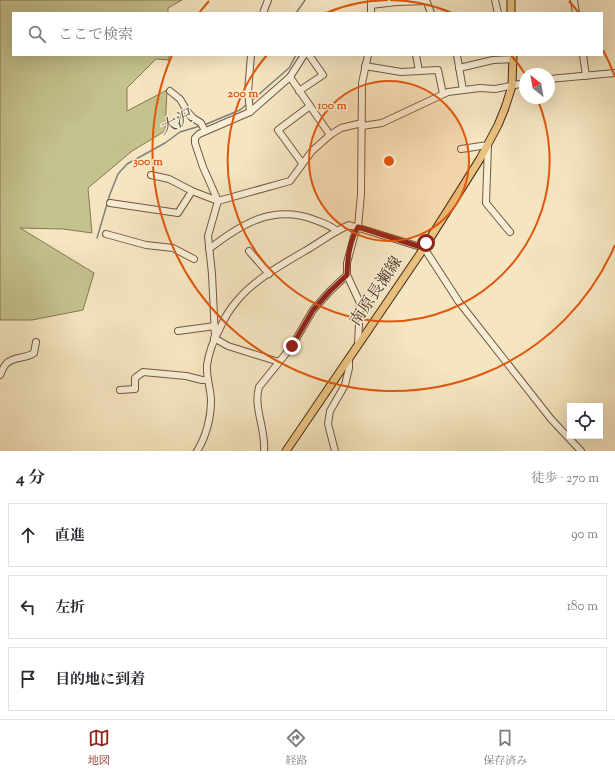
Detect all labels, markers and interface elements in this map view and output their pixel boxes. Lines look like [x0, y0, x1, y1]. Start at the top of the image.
search box [12, 12, 603, 56]
icon: search [26, 23, 48, 45]
text: ここで検索 [58, 25, 133, 46]
north arrow [519, 68, 555, 104]
text: 200 m [228, 85, 258, 103]
text: 100 m [316, 97, 347, 115]
water label: 大沢 [155, 105, 198, 142]
text: 300 m [133, 153, 163, 171]
centre of rings [382, 154, 396, 168]
route start [417, 234, 435, 252]
street label: 南原長瀬線 [345, 252, 409, 332]
route end [283, 337, 301, 355]
map controls [567, 403, 603, 439]
button: locate [567, 403, 603, 439]
text: 4 分 [16, 467, 45, 491]
text: 徒歩 · 270 m [531, 470, 599, 488]
icon: ahead [17, 524, 39, 546]
text: 直進 [55, 526, 85, 547]
text: 90 m [571, 526, 598, 544]
icon: left [17, 596, 39, 618]
text: 左折 [55, 598, 85, 619]
text: 180 m [567, 598, 598, 616]
icon: arrive [17, 668, 39, 690]
text: 目的地に到着 [55, 670, 145, 691]
tab: 地図 [88, 727, 110, 769]
tab: 経路 [285, 727, 307, 769]
tab: 保存済み [483, 727, 527, 769]

